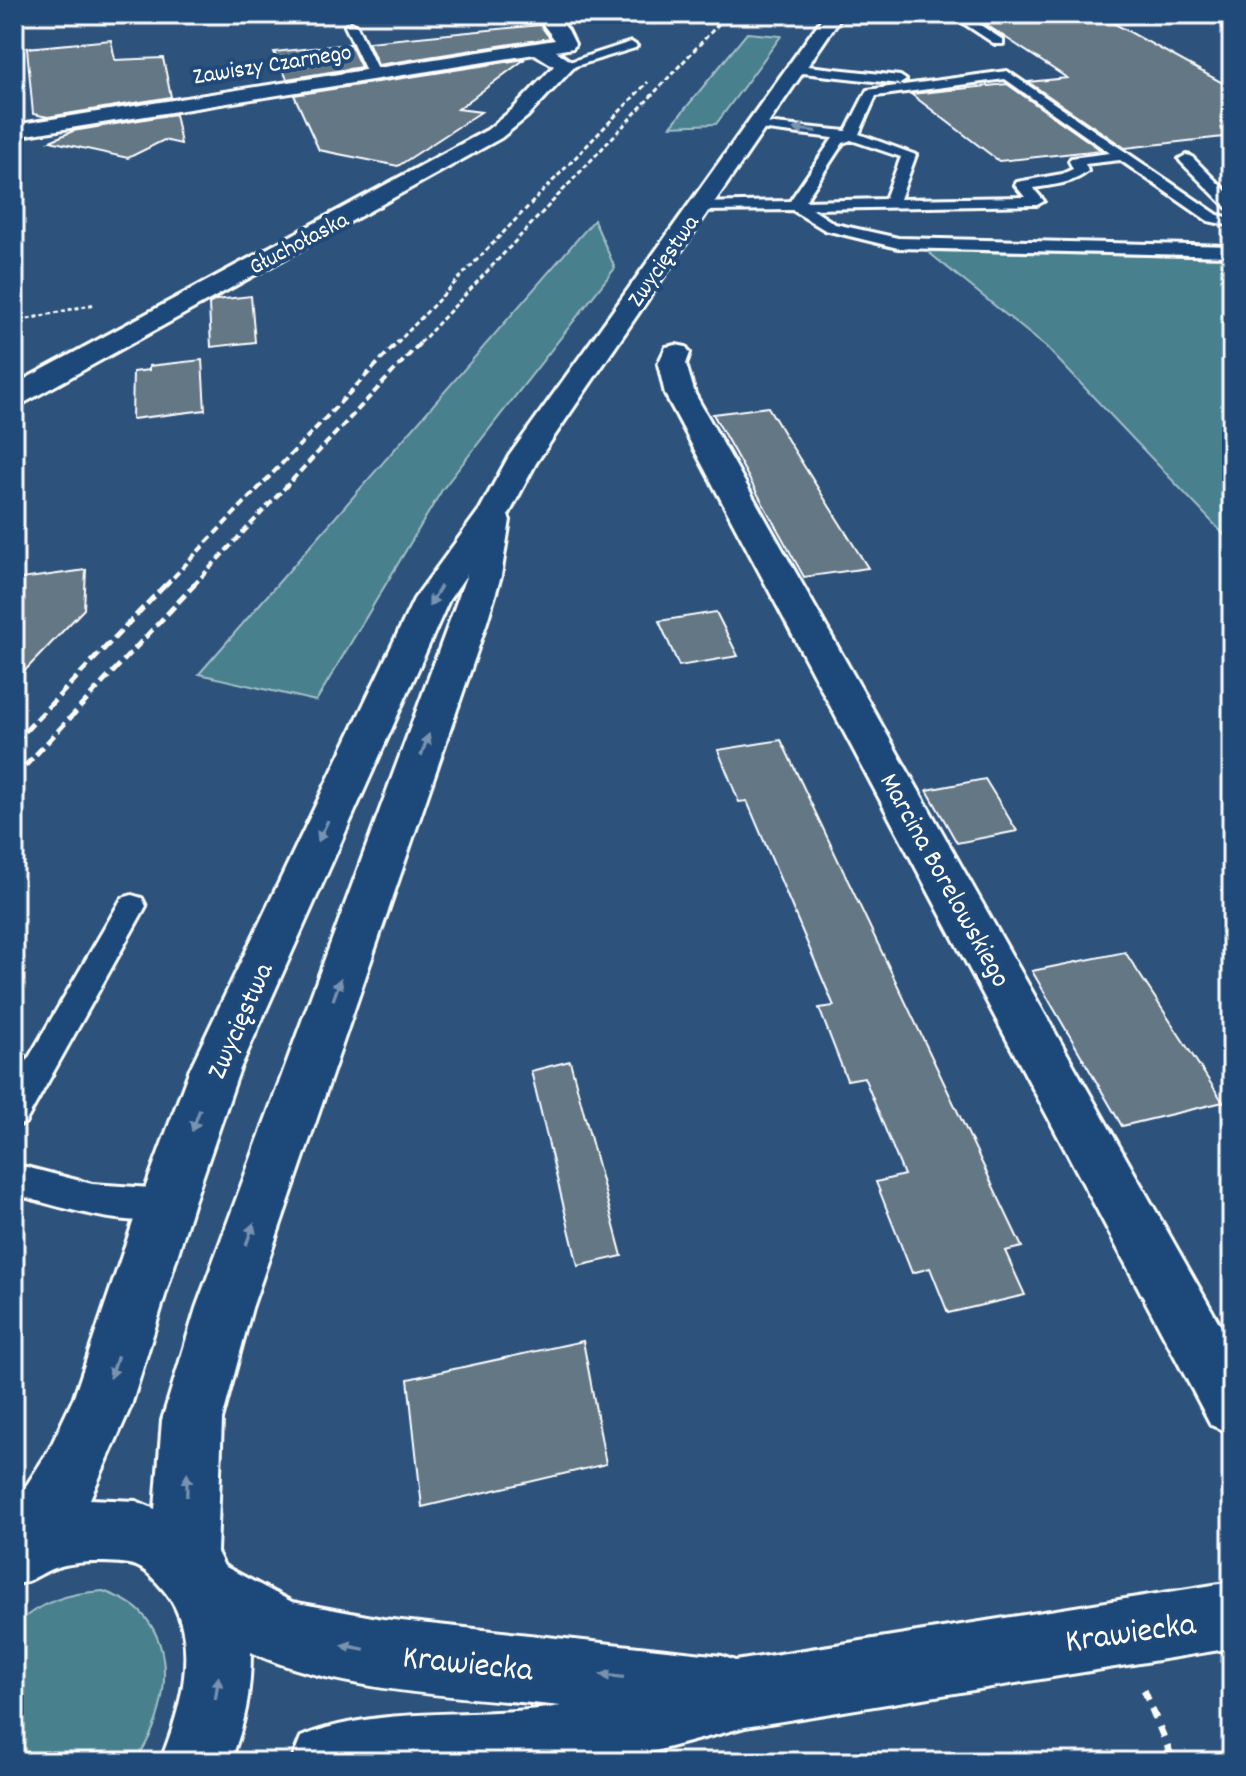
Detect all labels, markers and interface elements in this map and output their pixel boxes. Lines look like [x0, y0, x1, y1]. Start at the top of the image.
street label: Zawiszy Czarnego [191, 37, 354, 95]
one-way arrow [792, 124, 817, 137]
street label: Głuchołaska [244, 204, 356, 285]
street label: Zwycięstwa [620, 208, 709, 315]
one-way arrow [428, 585, 442, 607]
one-way arrow [419, 733, 432, 757]
street label: Marcina Borelowskiego [867, 767, 1018, 996]
one-way arrow [317, 819, 330, 843]
street label: Zwycięstwa [199, 957, 286, 1087]
one-way arrow [331, 977, 343, 1001]
one-way arrow [190, 1109, 202, 1133]
one-way arrow [244, 1222, 257, 1246]
one-way arrow [107, 1355, 120, 1379]
one-way arrow [181, 1472, 193, 1497]
street label: Krawiecka [1063, 1602, 1200, 1669]
street label: Krawiecka [400, 1635, 536, 1698]
one-way arrow [341, 1641, 366, 1653]
one-way arrow [599, 1669, 624, 1682]
one-way arrow [211, 1675, 224, 1700]

